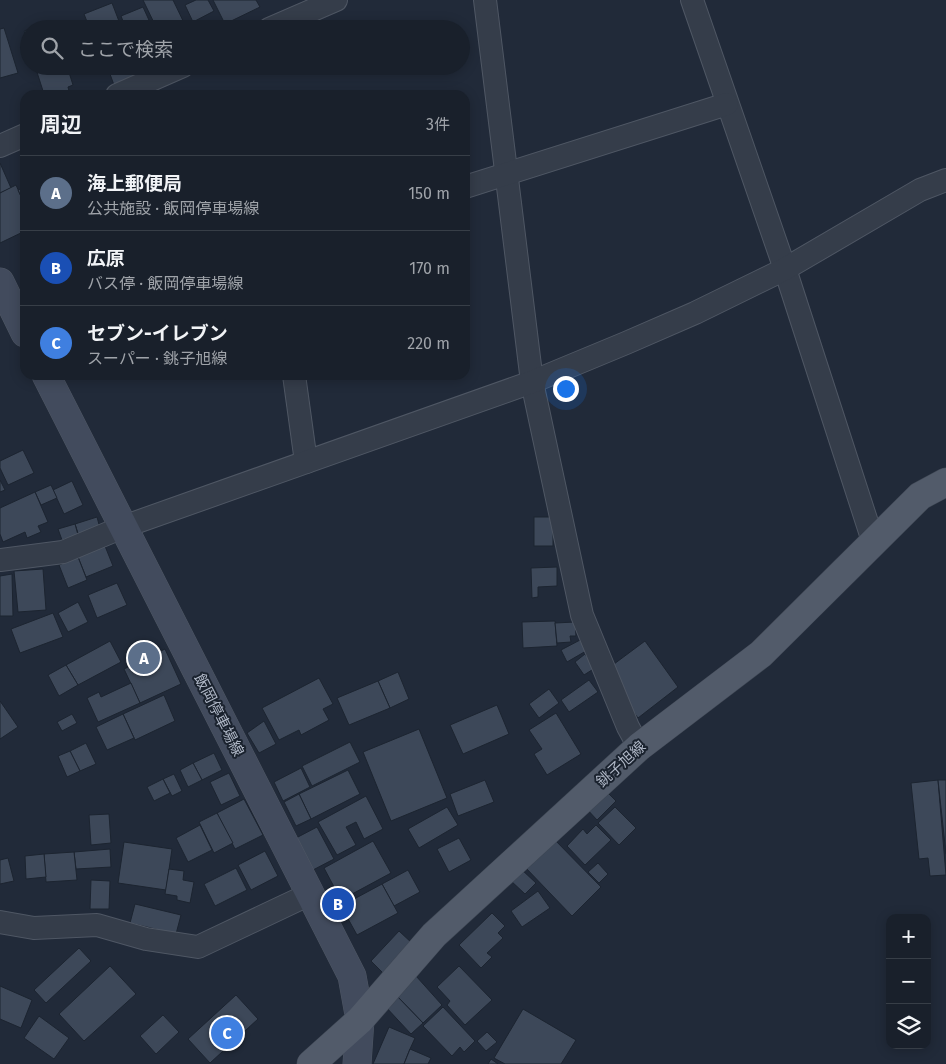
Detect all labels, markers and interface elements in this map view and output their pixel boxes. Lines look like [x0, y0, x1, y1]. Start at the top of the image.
search box [20, 20, 470, 75]
icon: search [38, 34, 66, 62]
text: ここで検索 [78, 38, 173, 61]
text: 周辺 [40, 112, 82, 138]
text: 3件 [426, 115, 450, 134]
text: 海上郵便局 [87, 172, 182, 195]
text: A [51, 184, 61, 203]
text: 150 m [408, 184, 450, 203]
text: 公共施設 · 飯岡停車場線 [87, 199, 259, 218]
text: 広原 [87, 247, 125, 270]
text: B [51, 259, 61, 278]
text: 170 m [409, 259, 450, 278]
text: バス停 · 飯岡停車場線 [87, 274, 243, 293]
text: セブン-イレブン [87, 322, 228, 345]
text: C [51, 334, 61, 353]
text: 220 m [407, 334, 450, 353]
text: スーパー · 銚子旭線 [87, 349, 227, 368]
your location [553, 376, 579, 402]
pin: A [128, 639, 160, 677]
street label: 飯岡停車場線 [191, 671, 247, 759]
street label: 銚子旭線 [593, 737, 649, 791]
pin: B [322, 885, 354, 923]
map controls [886, 914, 931, 1049]
button: + [886, 914, 931, 959]
button: − [886, 959, 931, 1004]
button: layers [886, 1004, 931, 1049]
pin: C [211, 1014, 243, 1052]

